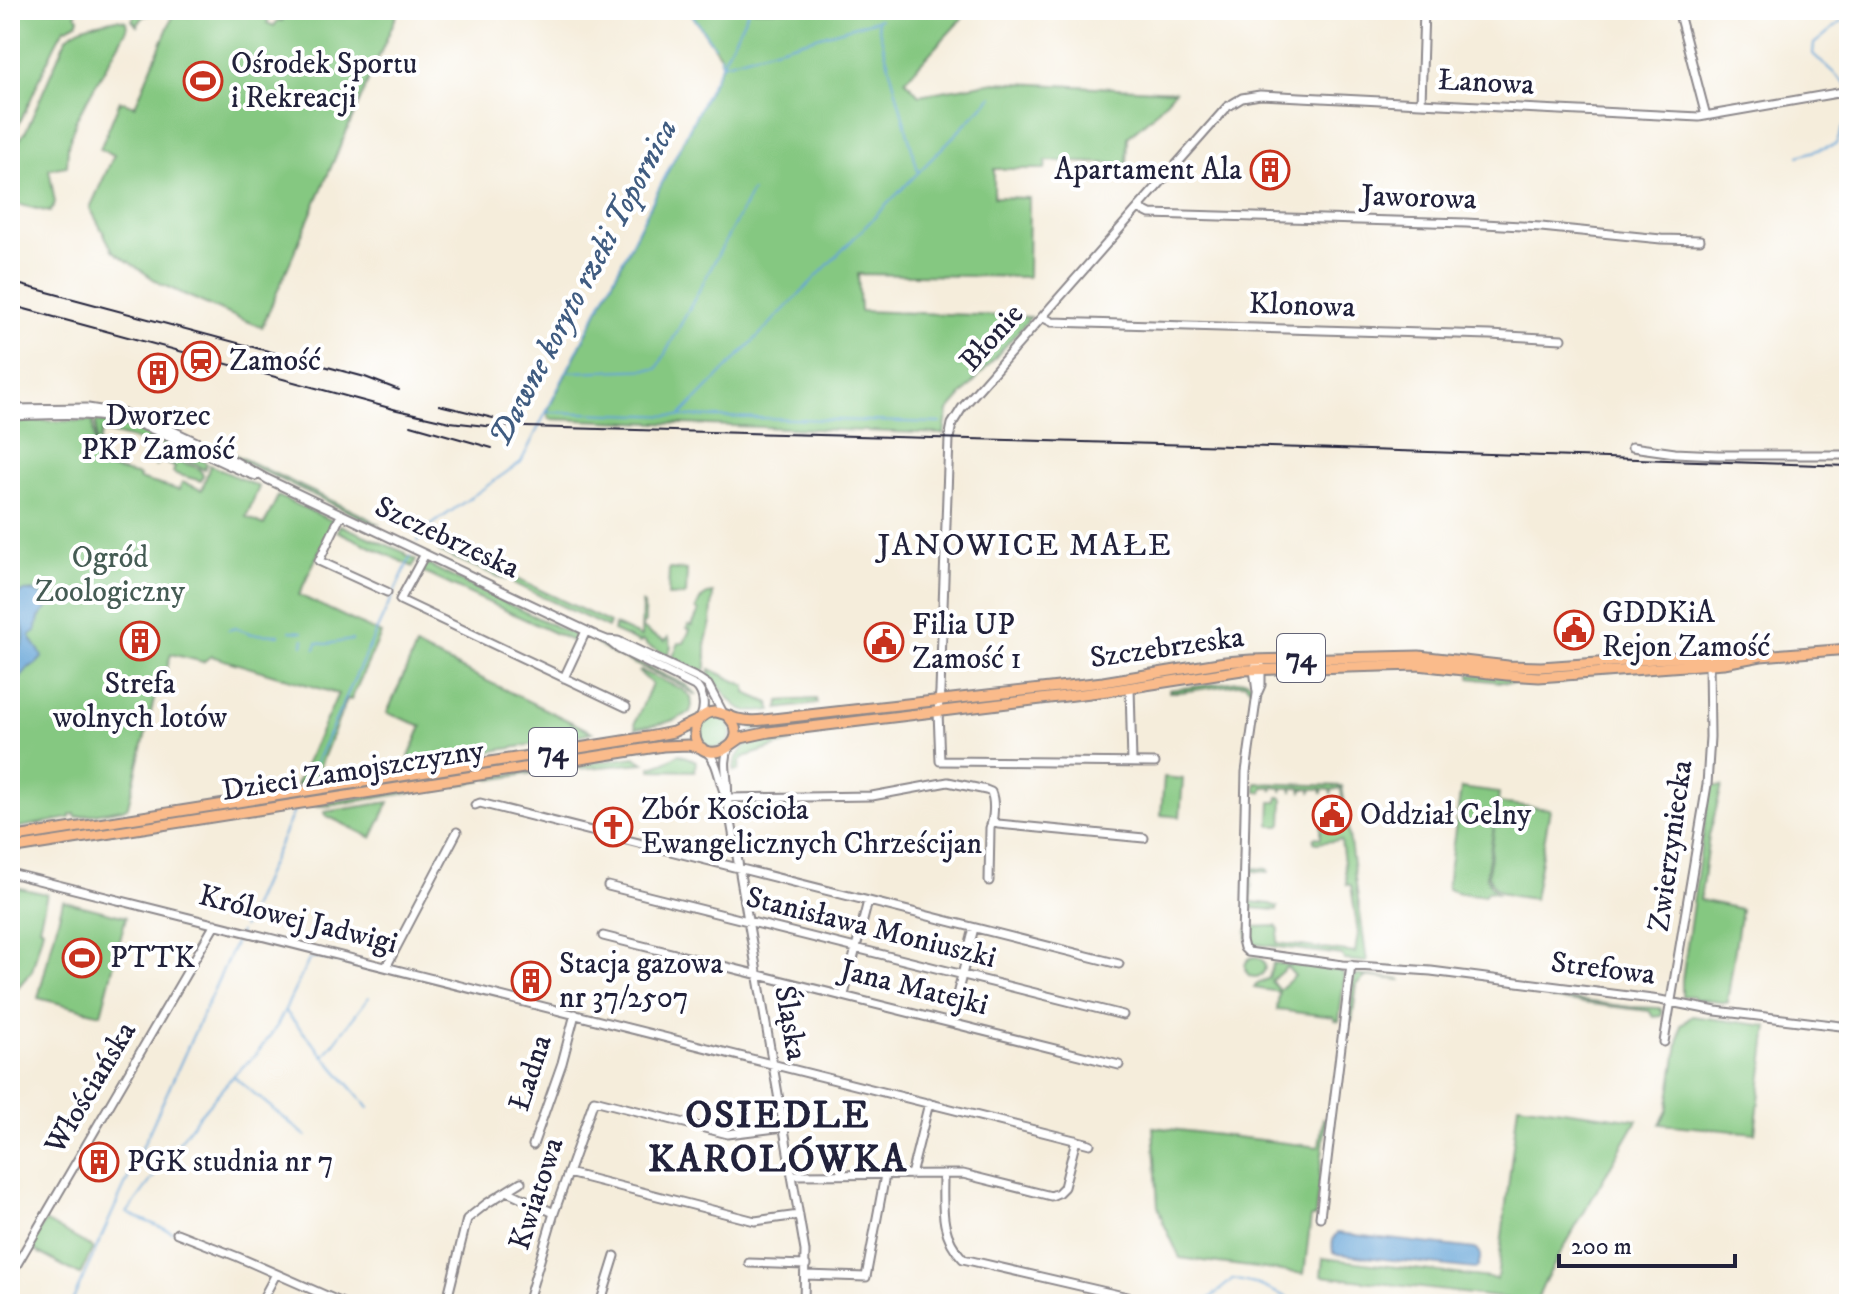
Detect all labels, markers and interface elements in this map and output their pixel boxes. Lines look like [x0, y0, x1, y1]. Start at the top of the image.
place label: Ośrodek Sportu i Rekreacji [231, 46, 417, 117]
sports icon: Ośrodek Sportu i Rekreacji [182, 60, 224, 102]
street label: Łanowa [1437, 62, 1535, 104]
water label: Dawne koryto rzeki Topornica [481, 113, 687, 453]
building icon: Apartament Ala [1249, 149, 1291, 191]
place label: Apartament Ala [1054, 152, 1242, 189]
street label: Jaworowa [1358, 177, 1477, 219]
street label: Klonowa [1248, 286, 1356, 326]
street label: Błonie [952, 297, 1032, 379]
station icon: Zamość [180, 340, 222, 382]
place label: Zamość [229, 343, 321, 380]
building icon: Dworzec PKP Zamość [137, 352, 179, 394]
place label: Dworzec PKP Zamość [81, 398, 235, 469]
street label: Szczebrzeska [369, 488, 525, 588]
district label: JANOWICE MAŁE [874, 526, 1173, 566]
park label: Ogród Zoologiczny [35, 540, 186, 611]
place label: GDDKiA Rejon Zamość [1602, 595, 1770, 666]
place label: Filia UP Zamość 1 [912, 607, 1021, 678]
public building icon: GDDKiA Rejon Zamość [1553, 609, 1595, 651]
street label: Szczebrzeska [1088, 619, 1247, 677]
building icon: Strefa wolnych lotów [119, 620, 161, 662]
public building icon: Filia UP Zamość 1 [863, 621, 905, 663]
road number: 74 [1277, 634, 1325, 682]
place label: Strefa wolnych lotów [52, 666, 227, 737]
road number: 74 [529, 728, 577, 776]
street label: Dzieci Zamojszczyzny [219, 732, 487, 810]
street label: Zwierzyniecka [1641, 758, 1701, 934]
place label: Zbór Kościoła Ewangelicznych Chrześcijan [641, 792, 983, 863]
public building icon: Oddział Celny [1311, 794, 1353, 836]
place label: Oddział Celny [1360, 797, 1532, 834]
church icon: Zbór Kościoła Ewangelicznych Chrześcijan [592, 806, 634, 848]
street label: Królowej Jadwigi [195, 877, 401, 963]
street label: Stanisława Moniuszki [742, 879, 1000, 977]
sports icon: PTTK [61, 937, 103, 979]
place label: PTTK [110, 940, 195, 977]
street label: Strefowa [1549, 944, 1658, 994]
place label: Stacja gazowa nr 37/2507 [559, 946, 723, 1017]
street label: Jana Matejki [833, 951, 992, 1024]
building icon: Stacja gazowa nr 37/2507 [510, 960, 552, 1002]
street label: Śląska [765, 982, 817, 1063]
street label: Włościańska [37, 1015, 145, 1162]
street label: Ładna [501, 1030, 561, 1116]
district label: OSIEDLE KAROLÓWKA [648, 1092, 908, 1184]
street label: Kwiatowa [501, 1133, 573, 1255]
building icon: PGK studnia nr 7 [78, 1141, 120, 1183]
place label: PGK studnia nr 7 [127, 1144, 334, 1181]
scale bar [1559, 1218, 1735, 1268]
text: 200 m [1571, 1232, 1632, 1262]

